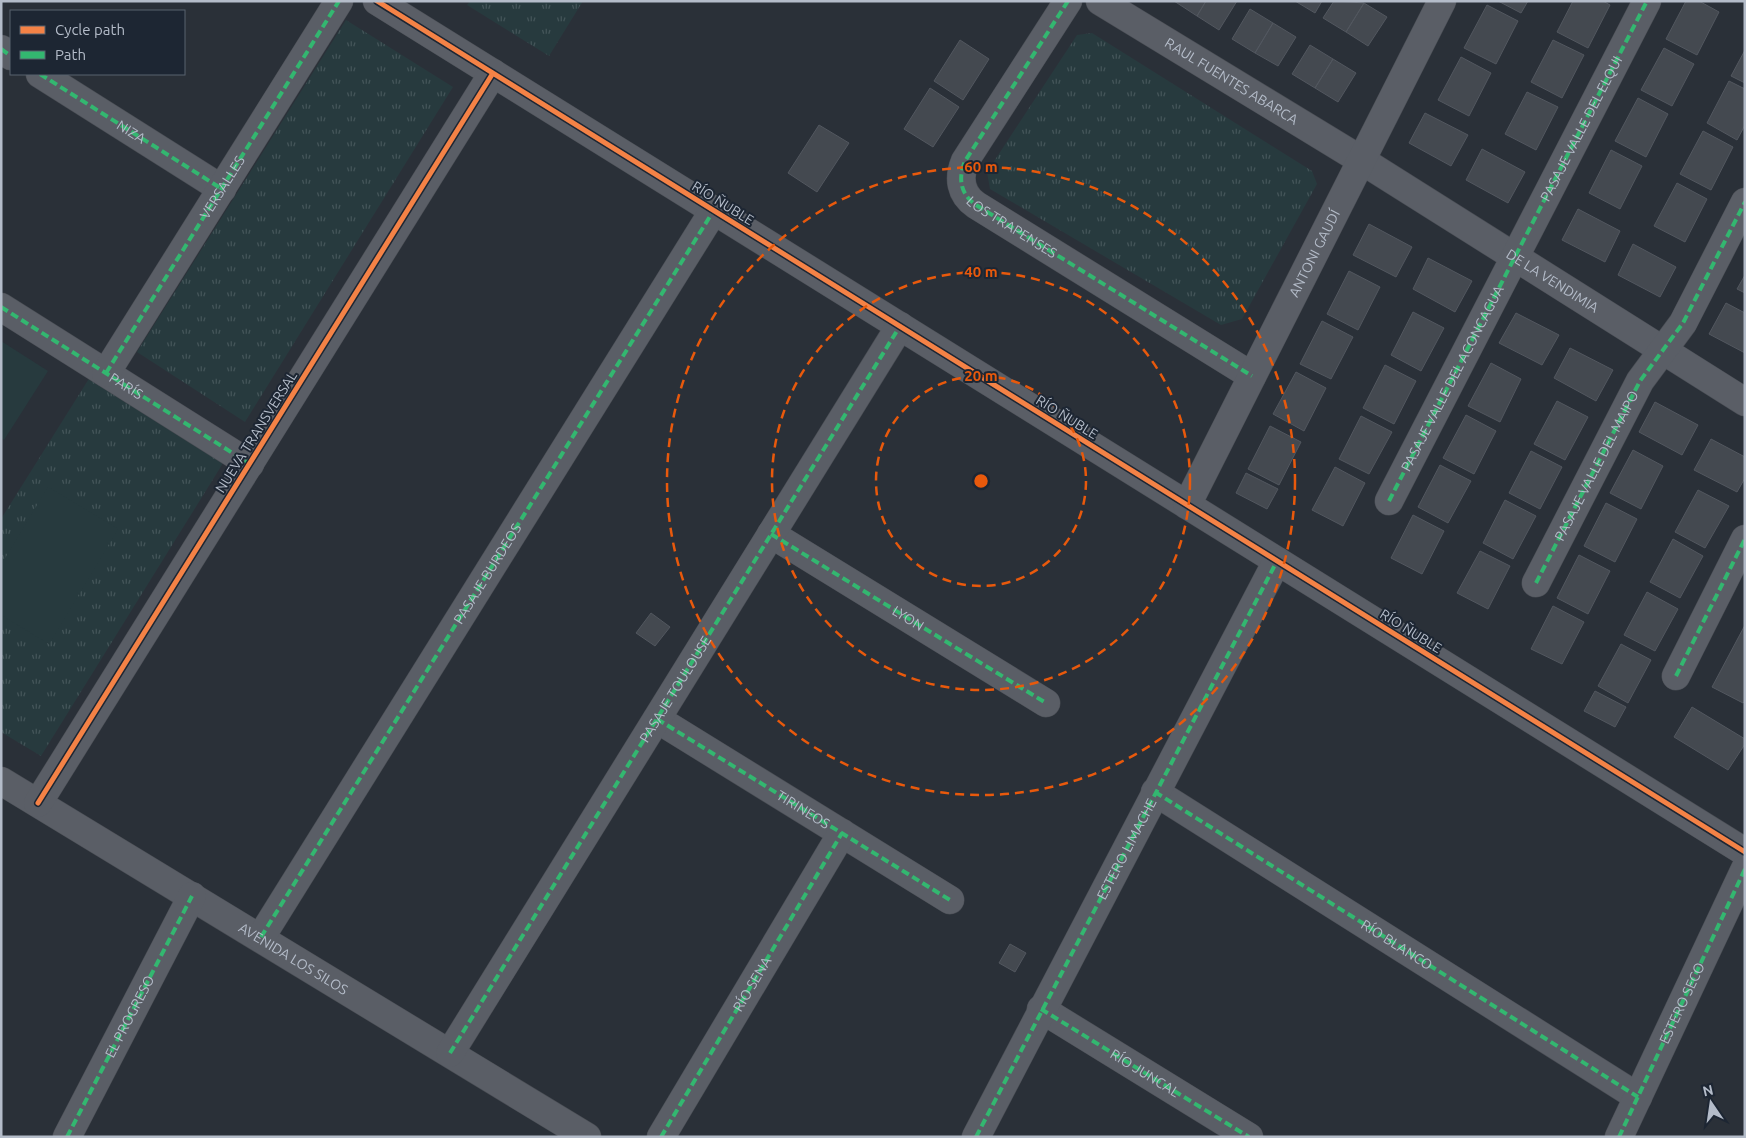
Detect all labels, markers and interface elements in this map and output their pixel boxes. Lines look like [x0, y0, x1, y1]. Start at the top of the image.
legend [10, 10, 185, 75]
text: Cycle path [55, 21, 125, 38]
street label: RAUL FUENTES ABARCA [1162, 35, 1301, 128]
text: Path [55, 46, 86, 63]
street label: PASAJE VALLE DEL ELQUI [1537, 53, 1625, 204]
street label: NIZA [114, 117, 149, 147]
street label: VERSALLES [197, 153, 248, 222]
text: 60 m [964, 158, 998, 175]
street label: RÍO ÑUBLE [689, 177, 757, 228]
street label: LOS TRAPENSES [963, 193, 1060, 261]
street label: ANTONI GAUDÍ [1286, 206, 1343, 300]
street label: DE LA VENDIMIA [1503, 246, 1602, 316]
text: 40 m [964, 263, 998, 280]
street label: PASAJE VALLE DEL ACONCAGUA [1398, 283, 1507, 474]
text: 20 m [964, 367, 998, 384]
street label: NUEVA TRANSVERSAL [212, 368, 300, 496]
street label: PARÍS [106, 369, 146, 402]
street label: PASAJE VALLE DEL MAIPO [1551, 388, 1642, 543]
street label: RÍO ÑUBLE [1033, 391, 1101, 442]
centre of rings [972, 472, 990, 490]
street label: PASAJE BURDEOS [450, 521, 525, 627]
street label: LYON [889, 603, 927, 634]
street label: RÍO ÑUBLE [1377, 605, 1445, 656]
street label: PASAJE TOULOUSE [636, 633, 714, 745]
street label: TIRINEOS [774, 787, 833, 832]
street label: ESTERO LIMACHE [1094, 796, 1160, 902]
street label: RÍO BLANCO [1358, 916, 1436, 973]
street label: AVENIDA LOS SILOS [236, 919, 351, 998]
street label: RÍO SENA [730, 954, 774, 1014]
street label: ESTERO SECO [1656, 960, 1708, 1046]
street label: EL PROGRESO [102, 972, 158, 1060]
street label: RÍO JUNCAL [1107, 1046, 1182, 1100]
north arrow [1686, 1078, 1736, 1128]
text: N [1701, 1081, 1715, 1099]

